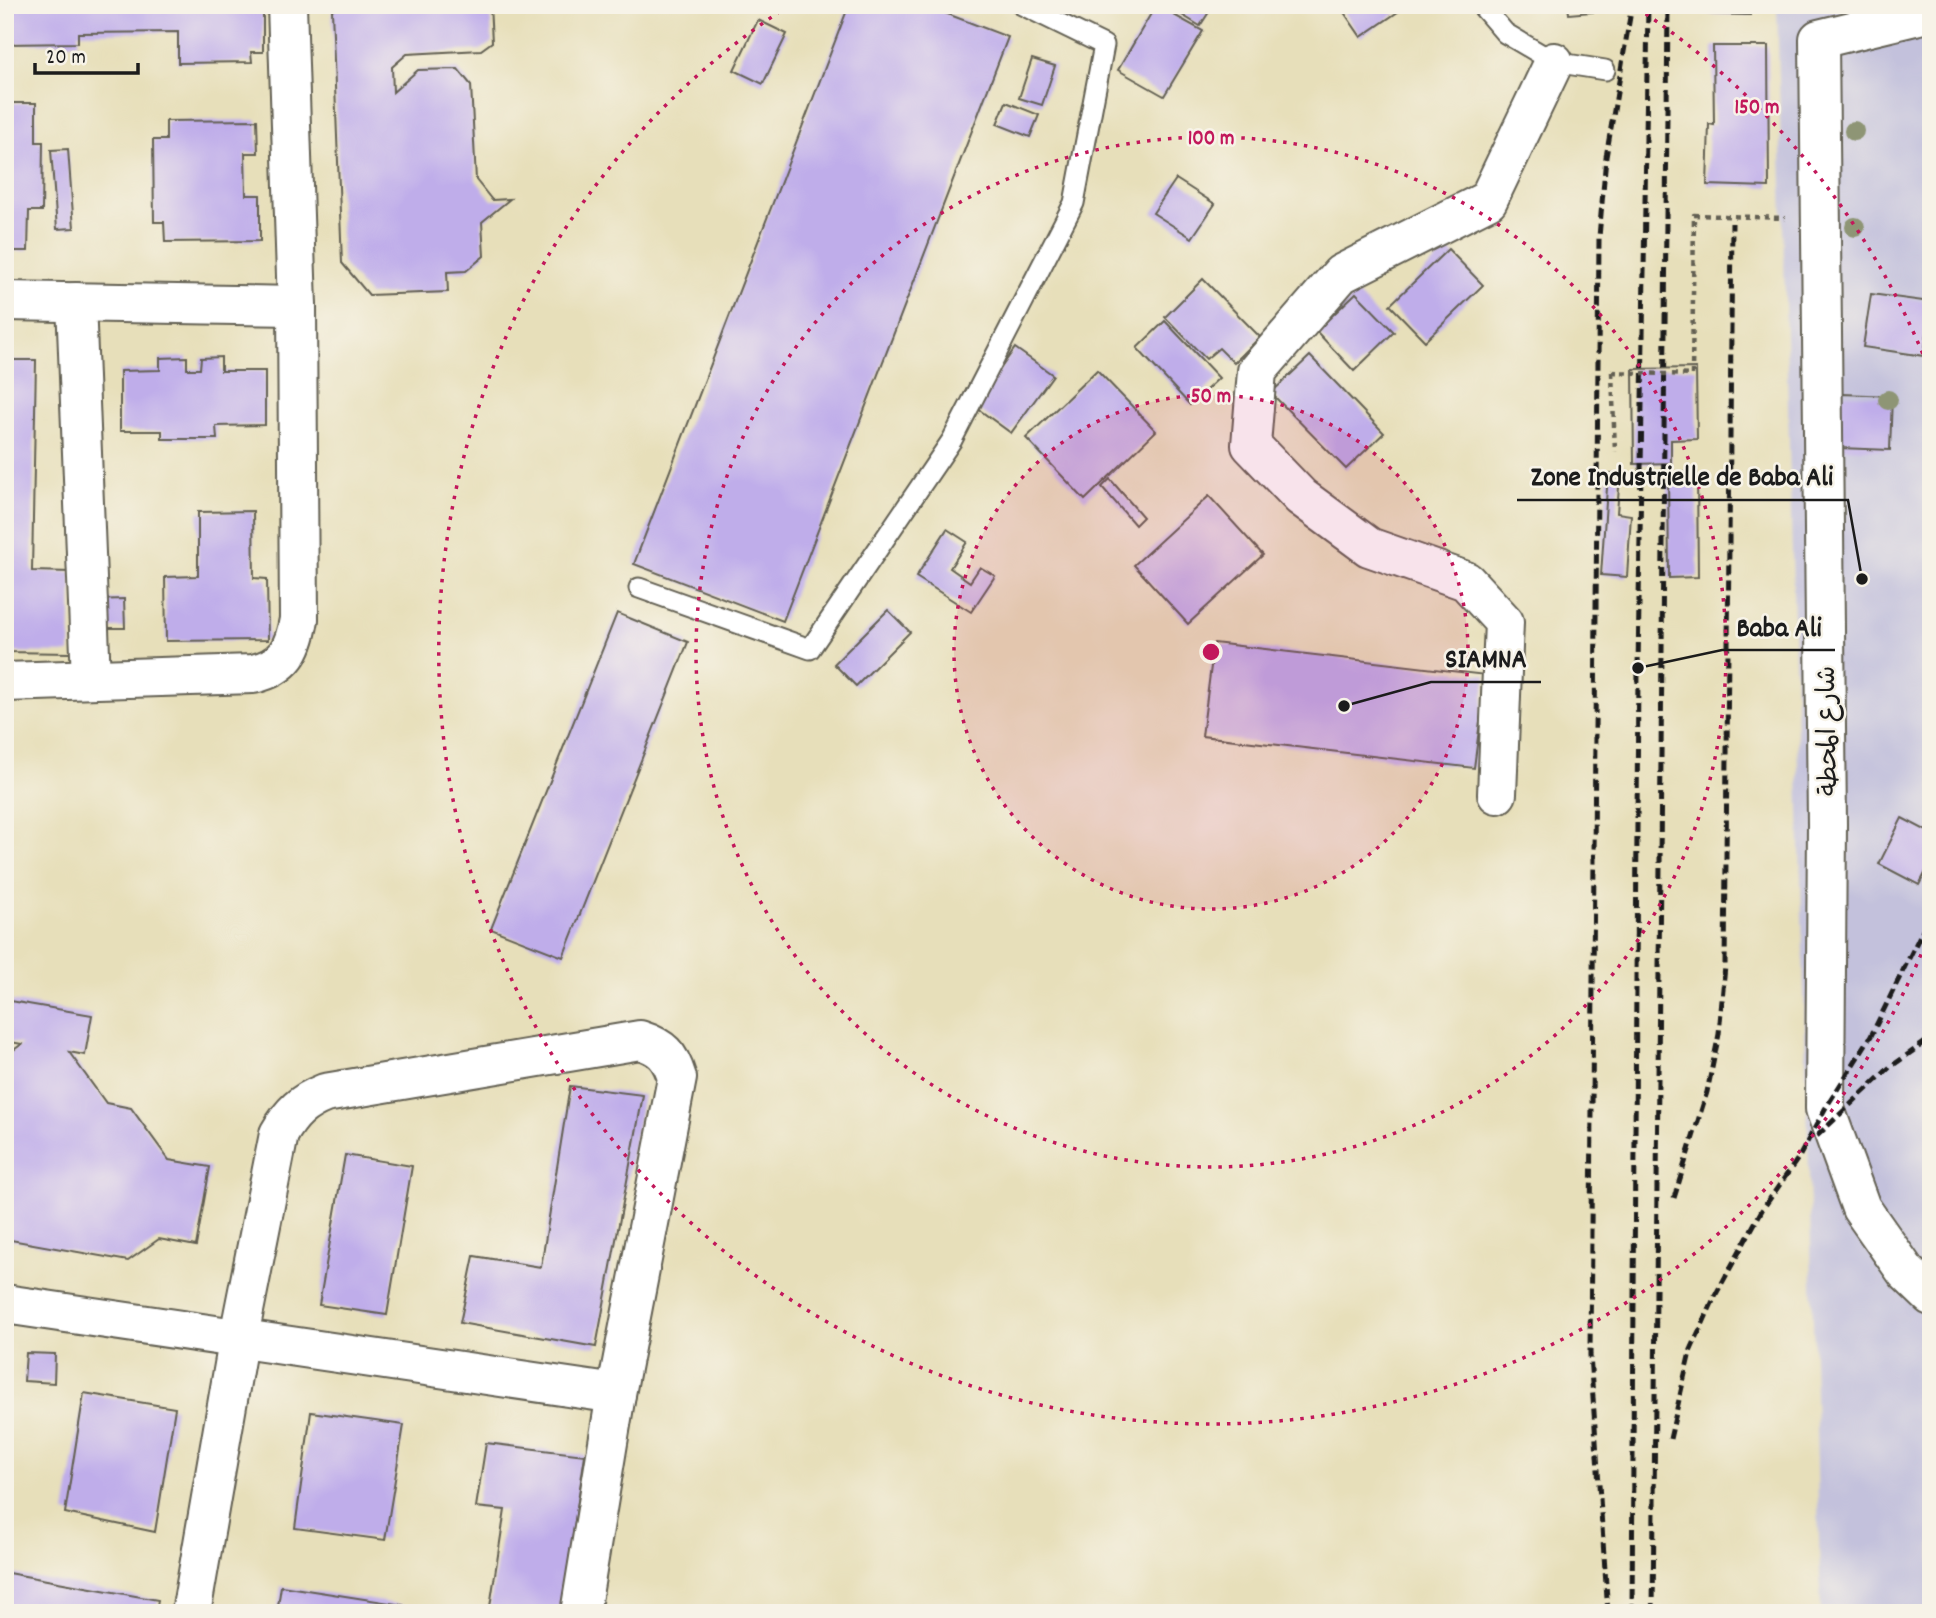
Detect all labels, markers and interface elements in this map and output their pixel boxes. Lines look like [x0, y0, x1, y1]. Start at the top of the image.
scale bar [35, 32, 138, 76]
text: 20 m [46, 44, 86, 74]
text: 150 m [1734, 94, 1780, 124]
text: 100 m [1188, 125, 1234, 155]
text: 50 m [1191, 383, 1231, 413]
callout: Zone Industrielle de Baba Ali [1517, 451, 1848, 500]
text: Zone Industrielle de Baba Ali [1531, 460, 1833, 500]
callout: Baba Ali [1722, 601, 1835, 650]
text: Baba Ali [1736, 611, 1822, 651]
callout: SIAMNA [1431, 633, 1541, 682]
centre of rings [1199, 640, 1223, 664]
text: SIAMNA [1445, 642, 1527, 682]
street label: شارع المحطة [1810, 665, 1849, 796]

